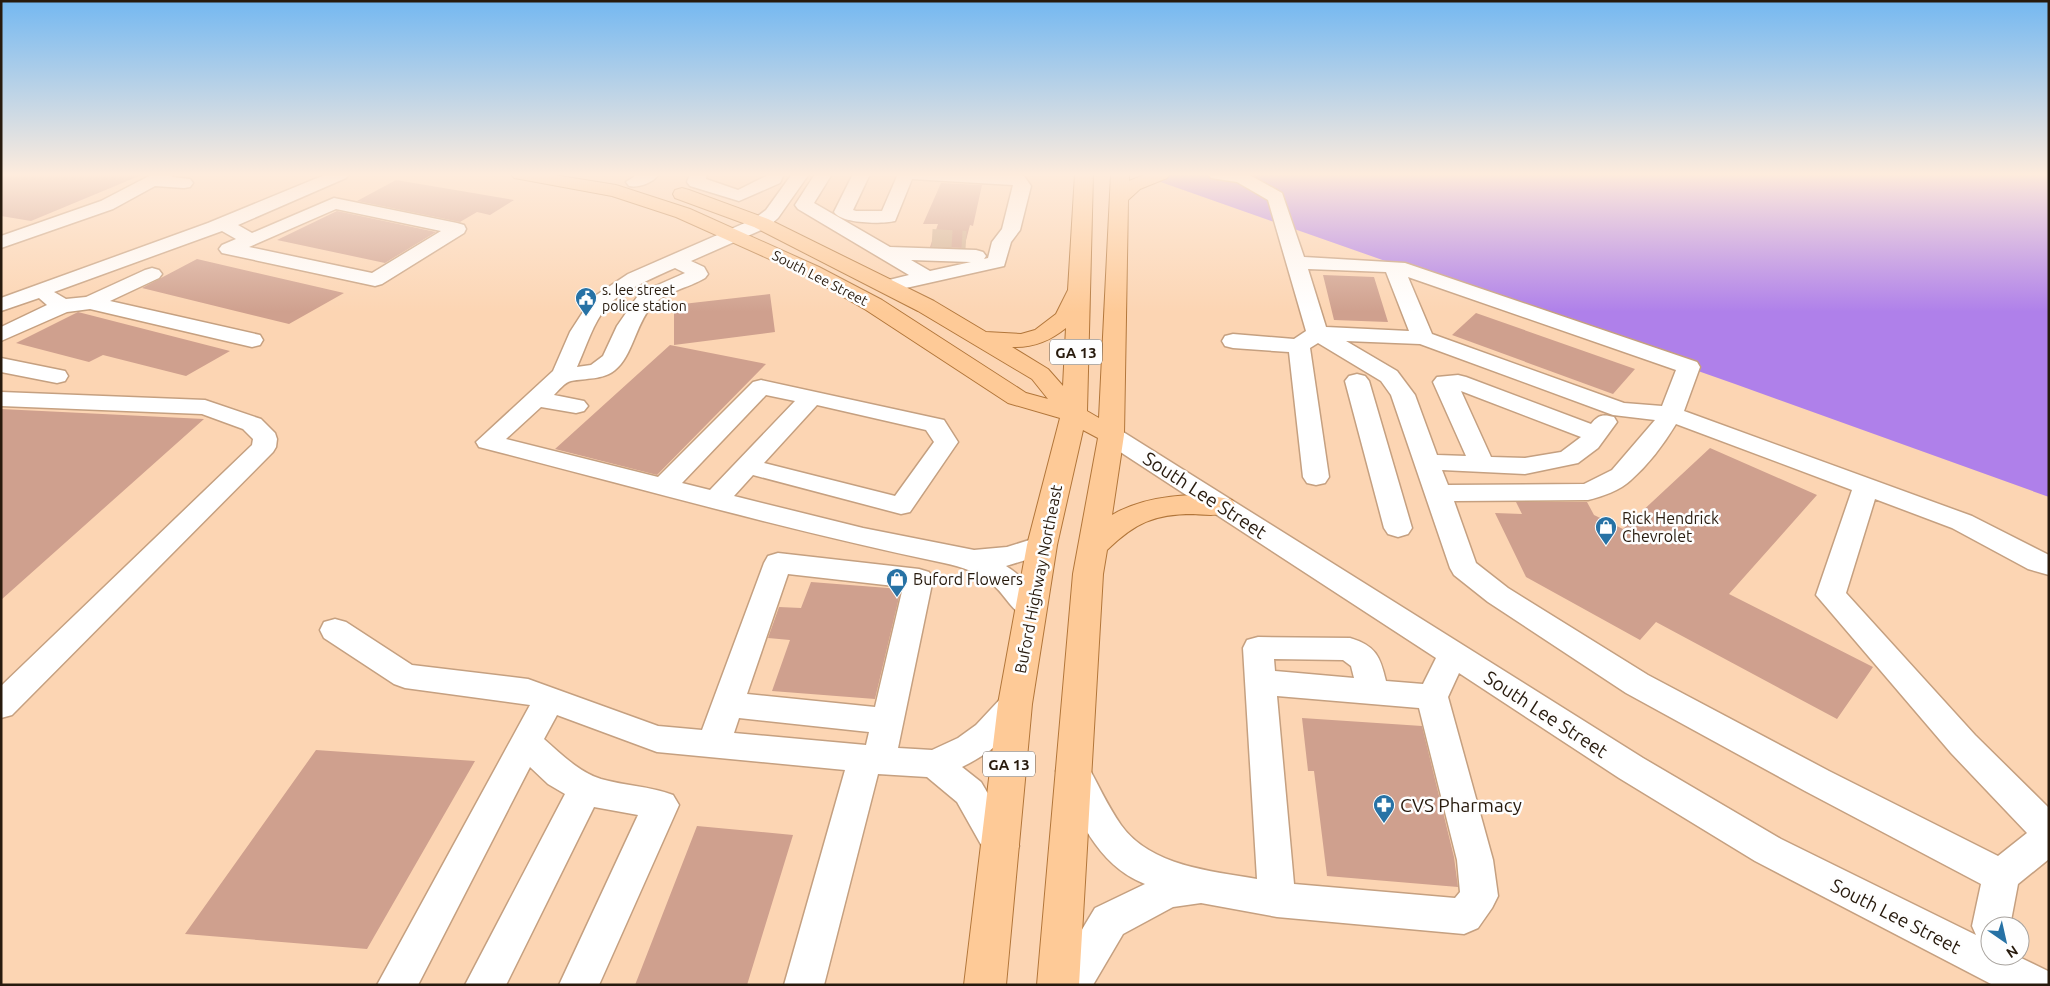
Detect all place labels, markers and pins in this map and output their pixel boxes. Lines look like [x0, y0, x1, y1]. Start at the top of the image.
place label: s. lee street police station [602, 282, 687, 314]
public building icon: s. lee street police station [574, 286, 598, 317]
place label: Rick Hendrick Chevrolet [1622, 509, 1719, 545]
shop icon: Rick Hendrick Chevrolet [1594, 515, 1618, 546]
shop icon: Buford Flowers [885, 567, 909, 598]
place label: Buford Flowers [913, 570, 1023, 588]
pharmacy icon: CVS Pharmacy [1372, 793, 1396, 824]
place label: CVS Pharmacy [1400, 794, 1522, 816]

